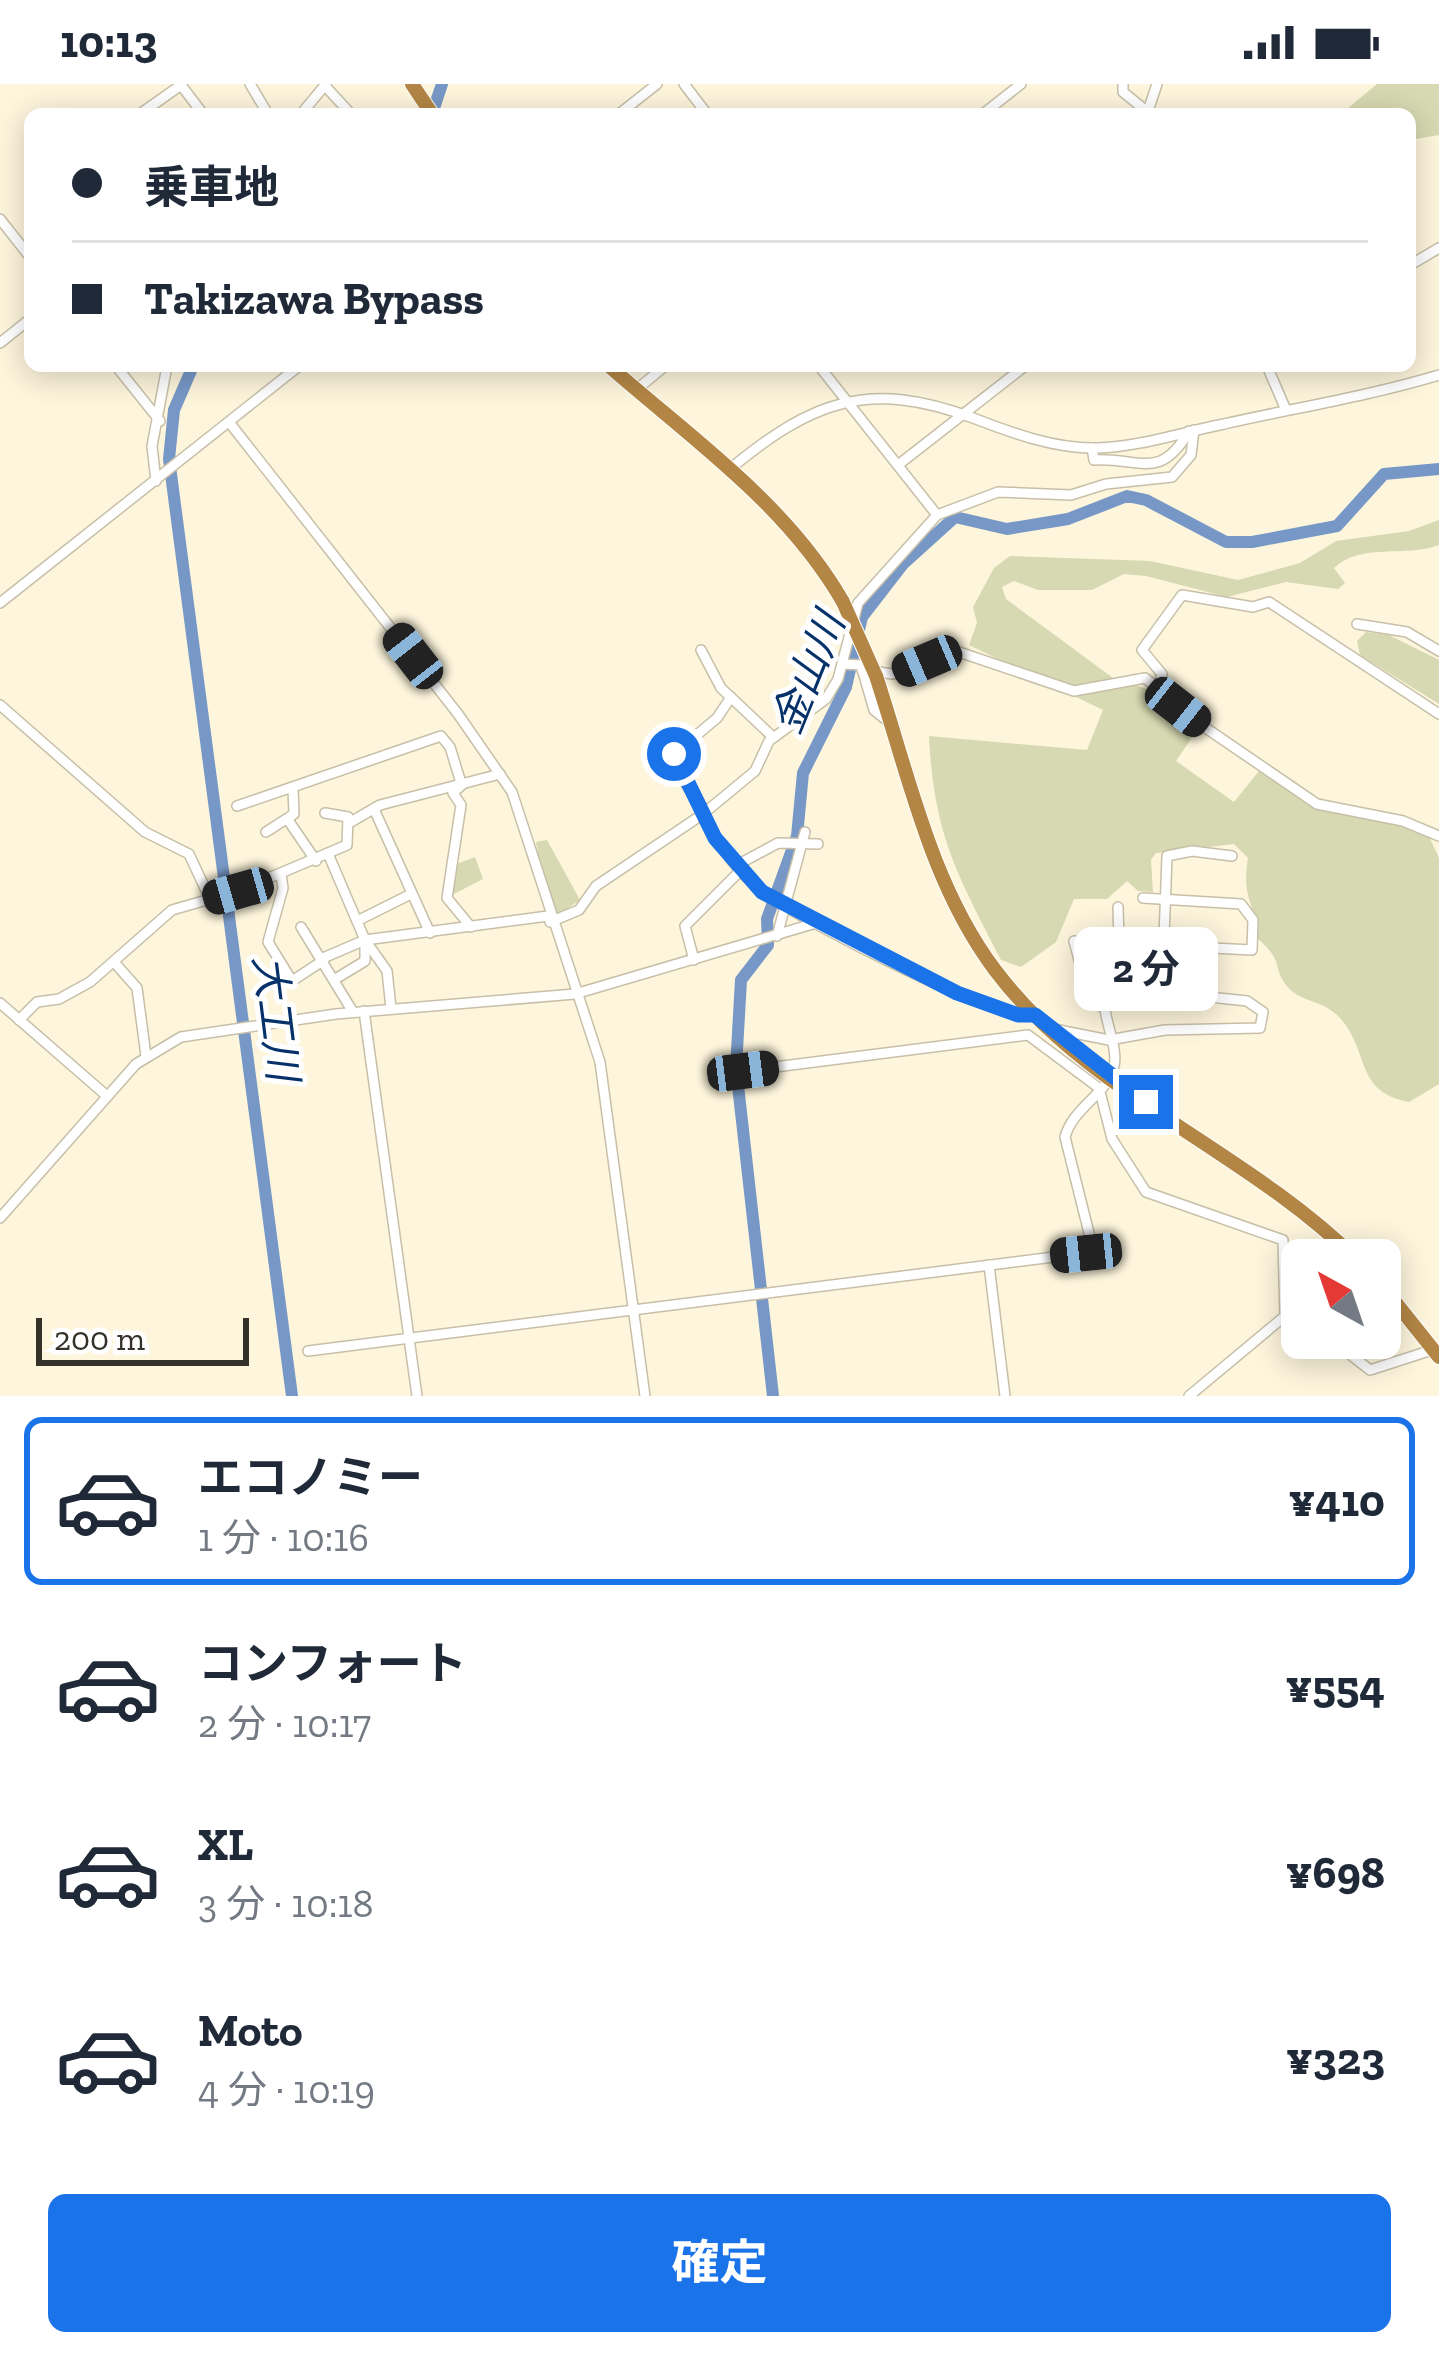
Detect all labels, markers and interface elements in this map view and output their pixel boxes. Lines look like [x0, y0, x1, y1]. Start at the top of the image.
text: 10:13 [60, 15, 157, 69]
text: 乗車地 [144, 161, 279, 215]
text: Takizawa Bypass [144, 272, 484, 326]
water label: 金山川 [761, 601, 857, 741]
car [377, 617, 449, 695]
car [887, 630, 967, 692]
car [1139, 671, 1217, 743]
route start [647, 727, 701, 781]
car [198, 864, 278, 918]
callout: 2 分 [1074, 928, 1218, 1012]
text: 2 分 [1112, 945, 1180, 992]
water label: 大工川 [243, 952, 309, 1088]
car [705, 1049, 781, 1093]
route end [1119, 1075, 1173, 1129]
car [1048, 1231, 1124, 1275]
north arrow [1281, 1239, 1401, 1359]
map controls [1281, 1239, 1401, 1359]
scale bar [36, 1312, 249, 1365]
text: 200 m [54, 1319, 145, 1358]
icon: car [54, 1447, 162, 1555]
text: エコノミー [198, 1451, 423, 1505]
text: ¥410 [1288, 1474, 1385, 1528]
text: 1 分 · 10:16 [198, 1514, 369, 1561]
icon: car [54, 1633, 162, 1741]
text: コンフォート [198, 1637, 467, 1691]
text: ¥554 [1286, 1660, 1385, 1714]
text: 2 分 · 10:17 [198, 1700, 371, 1747]
text: XL [198, 1818, 253, 1872]
icon: car [54, 1819, 162, 1927]
text: ¥698 [1286, 1846, 1385, 1900]
text: 3 分 · 10:18 [198, 1880, 373, 1927]
text: Moto [198, 2004, 303, 2058]
icon: car [54, 2005, 162, 2113]
text: ¥323 [1286, 2032, 1385, 2086]
text: 4 分 · 10:19 [198, 2066, 375, 2113]
button: 確定 [48, 2194, 1391, 2332]

